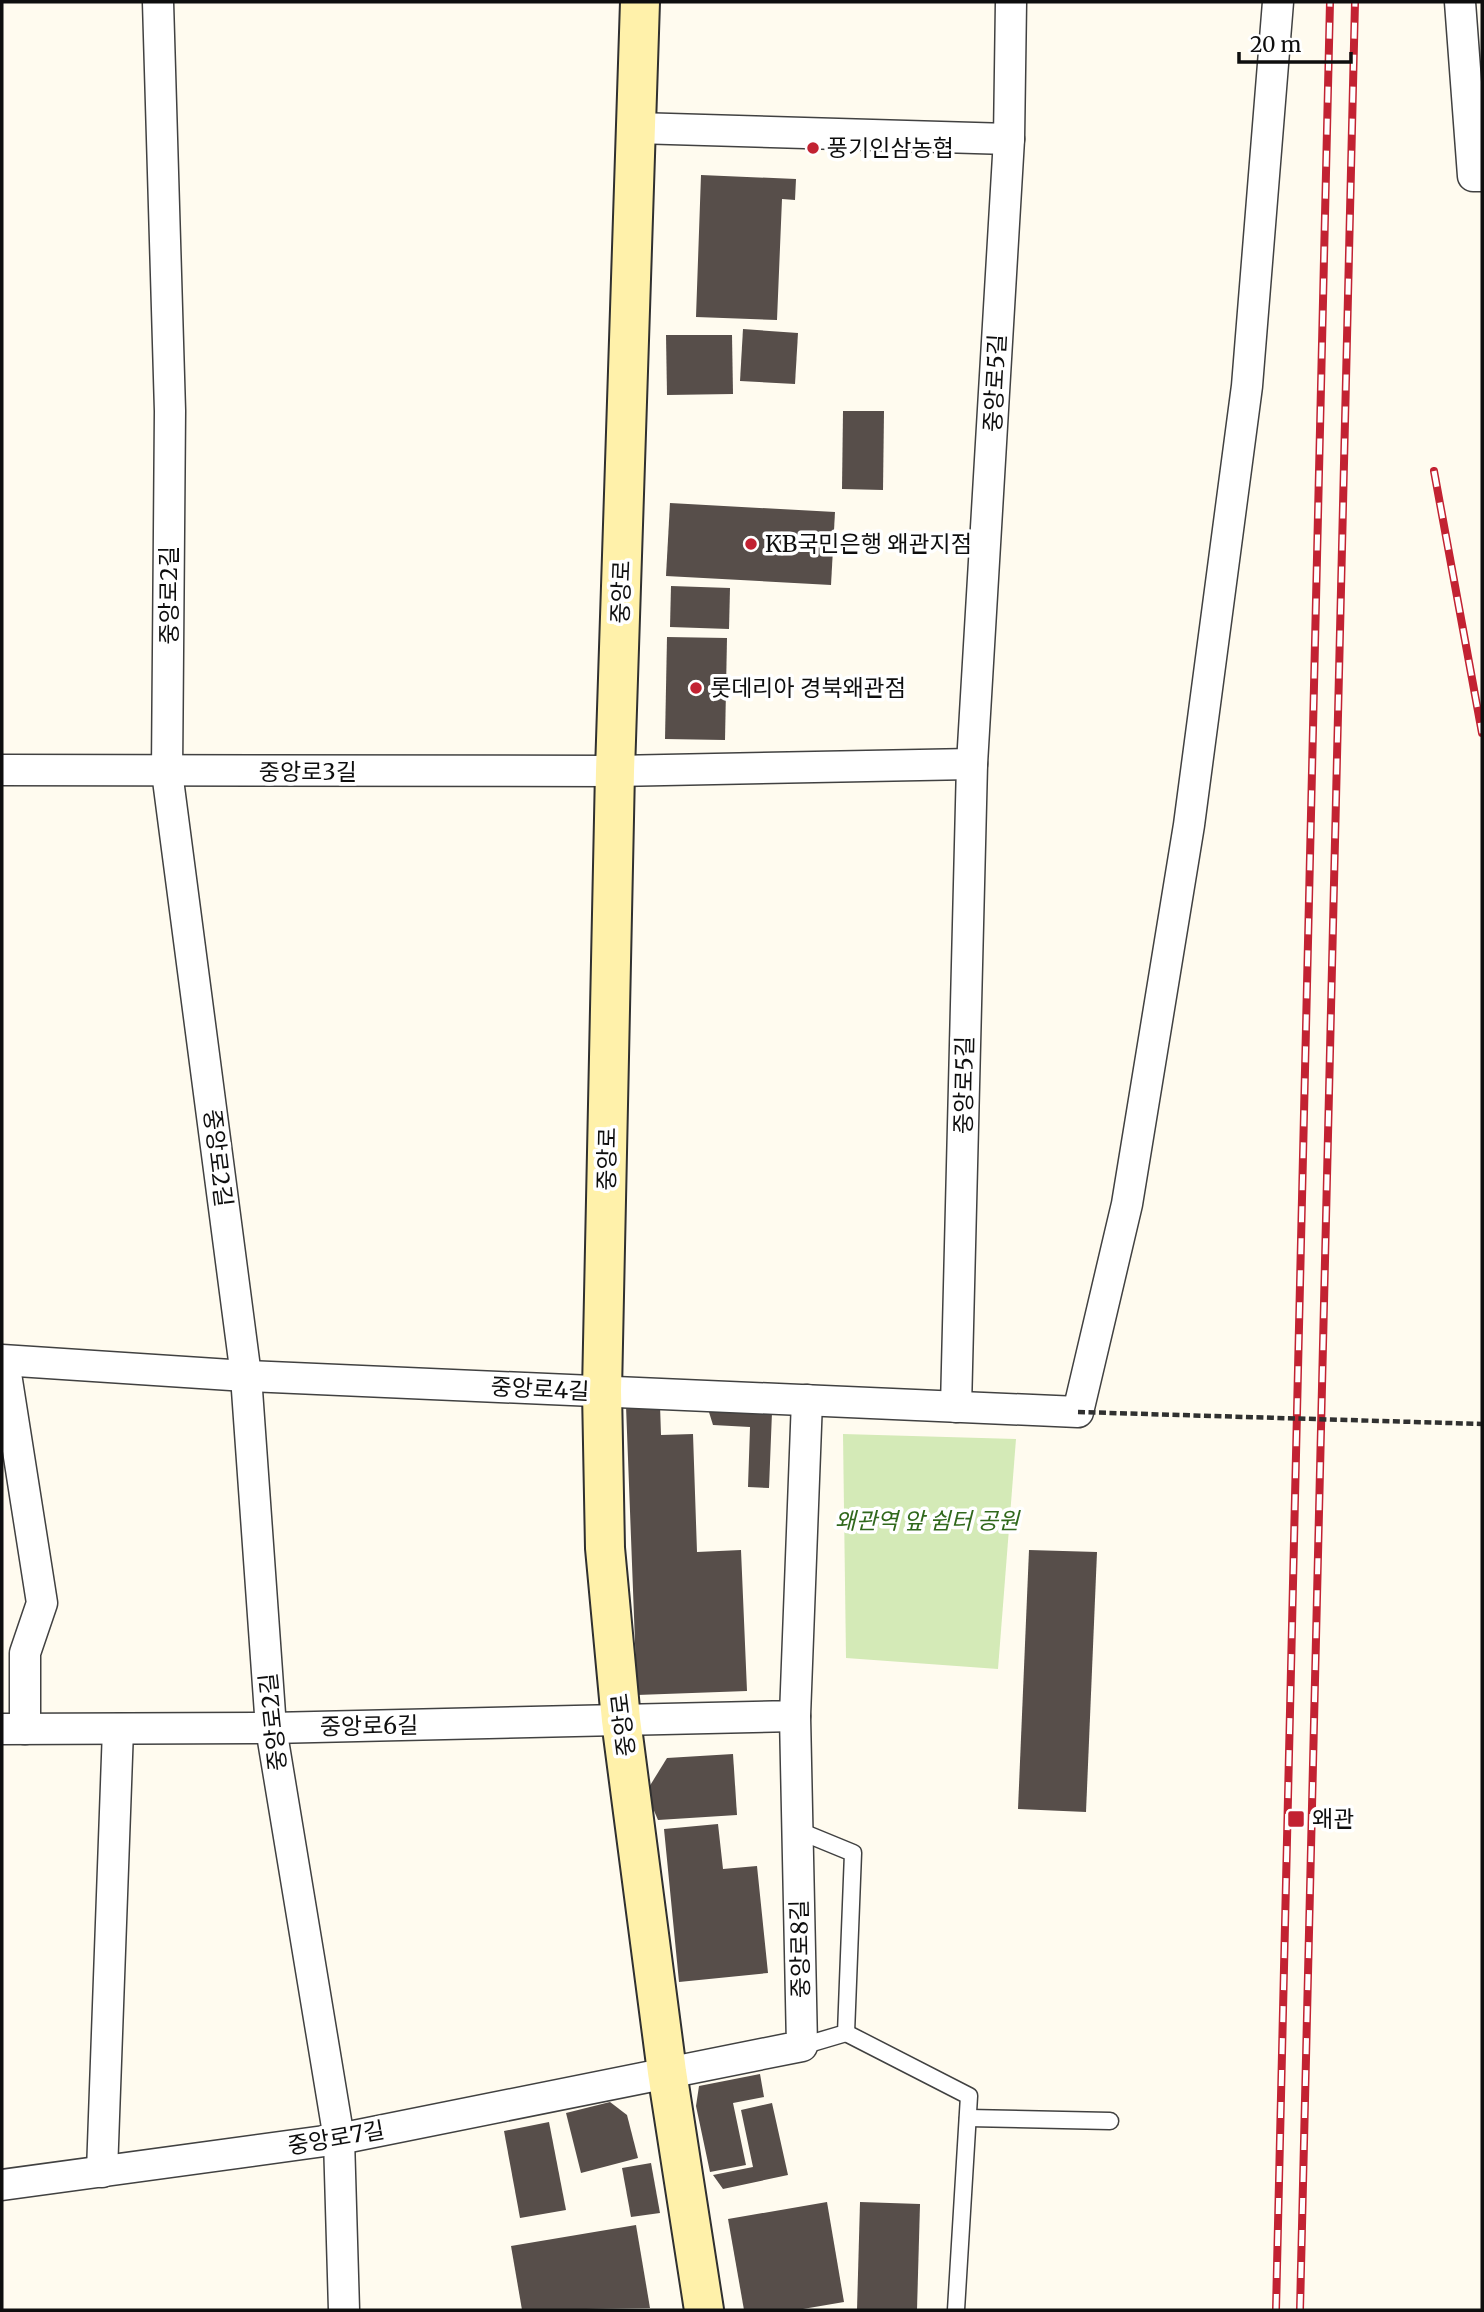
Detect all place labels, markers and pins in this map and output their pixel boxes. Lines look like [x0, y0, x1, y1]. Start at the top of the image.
place label: 풍기인삼농협 [827, 133, 954, 162]
marker: 풍기인삼농협 [805, 140, 821, 156]
place label: KB국민은행 왜관지점 [765, 529, 972, 558]
marker: KB국민은행 왜관지점 [743, 536, 759, 552]
place label: 롯데리아 경북왜관점 [710, 673, 906, 702]
marker: 롯데리아 경북왜관점 [688, 680, 704, 696]
place label: 왜관 [1312, 1804, 1354, 1833]
marker: 왜관 [1286, 1809, 1306, 1829]

